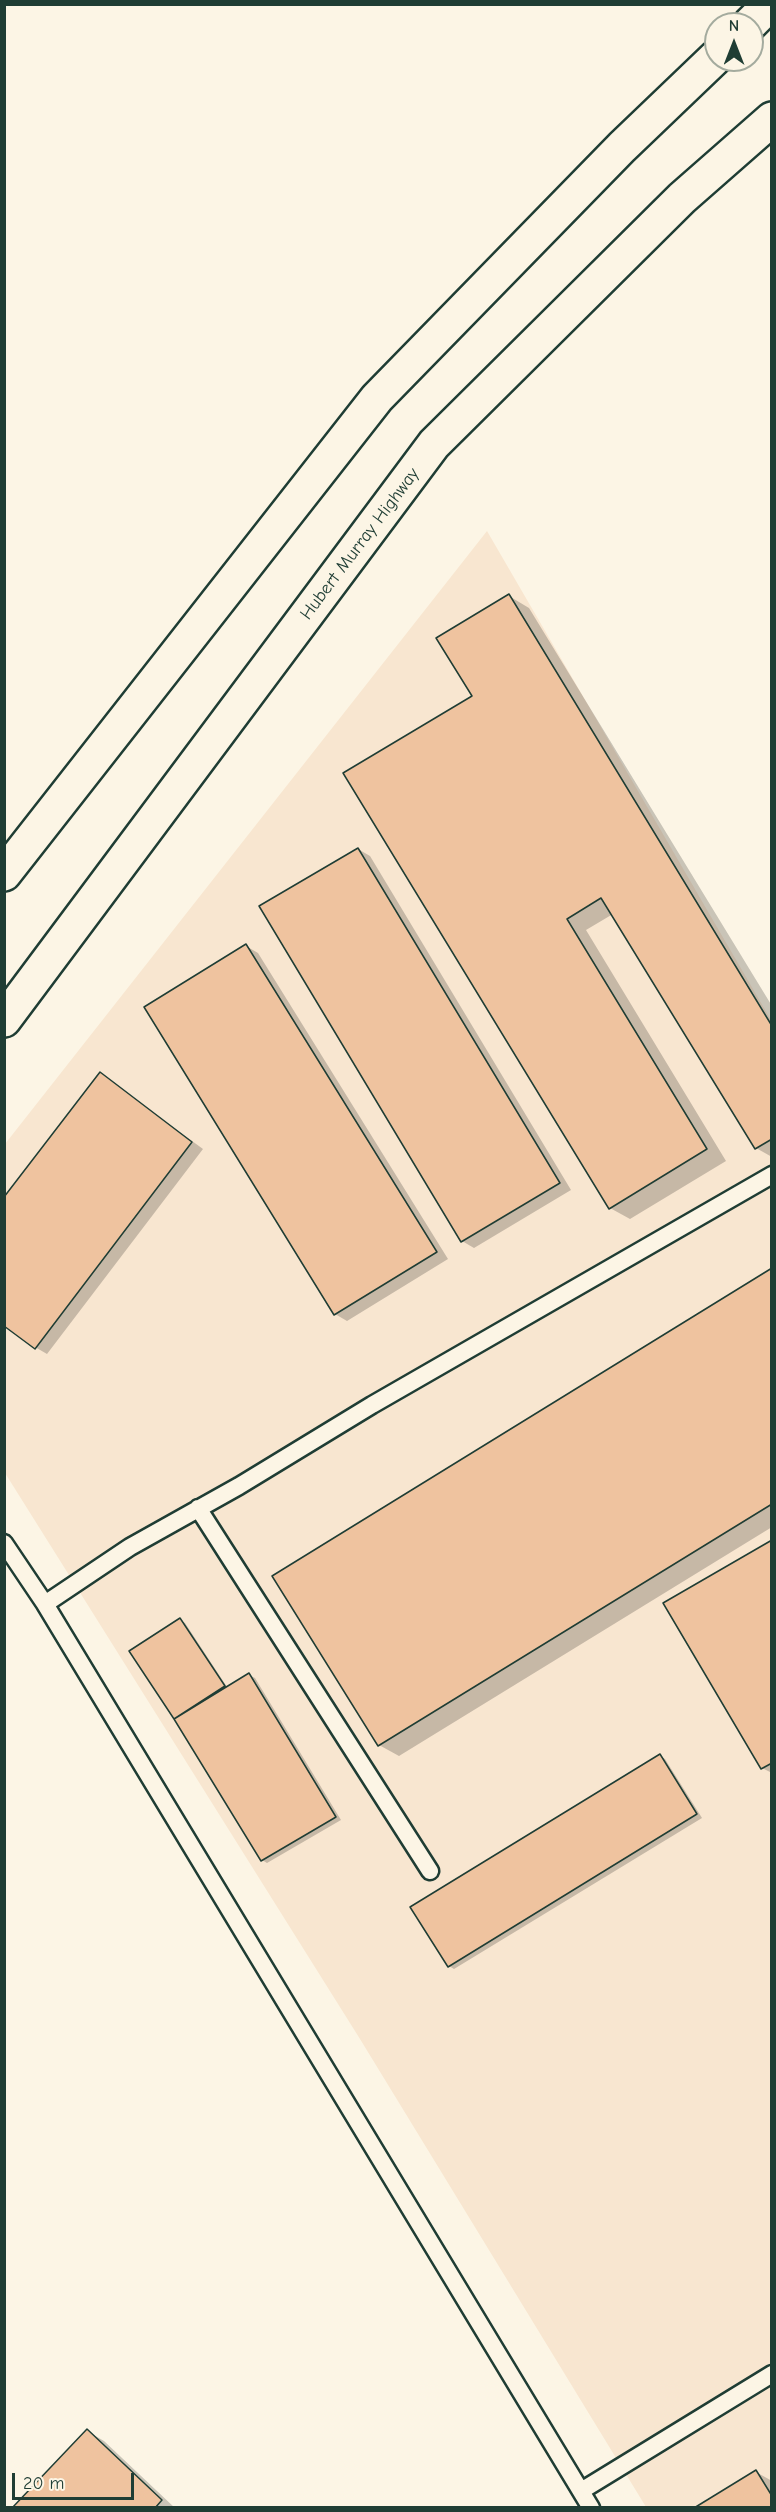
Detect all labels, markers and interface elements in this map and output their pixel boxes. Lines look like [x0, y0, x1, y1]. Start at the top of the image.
north arrow [704, 12, 764, 72]
text: N [729, 17, 739, 35]
street label: Hubert Murray Highway [296, 464, 424, 624]
scale bar [15, 2461, 136, 2499]
text: 20 m [23, 2473, 64, 2494]

